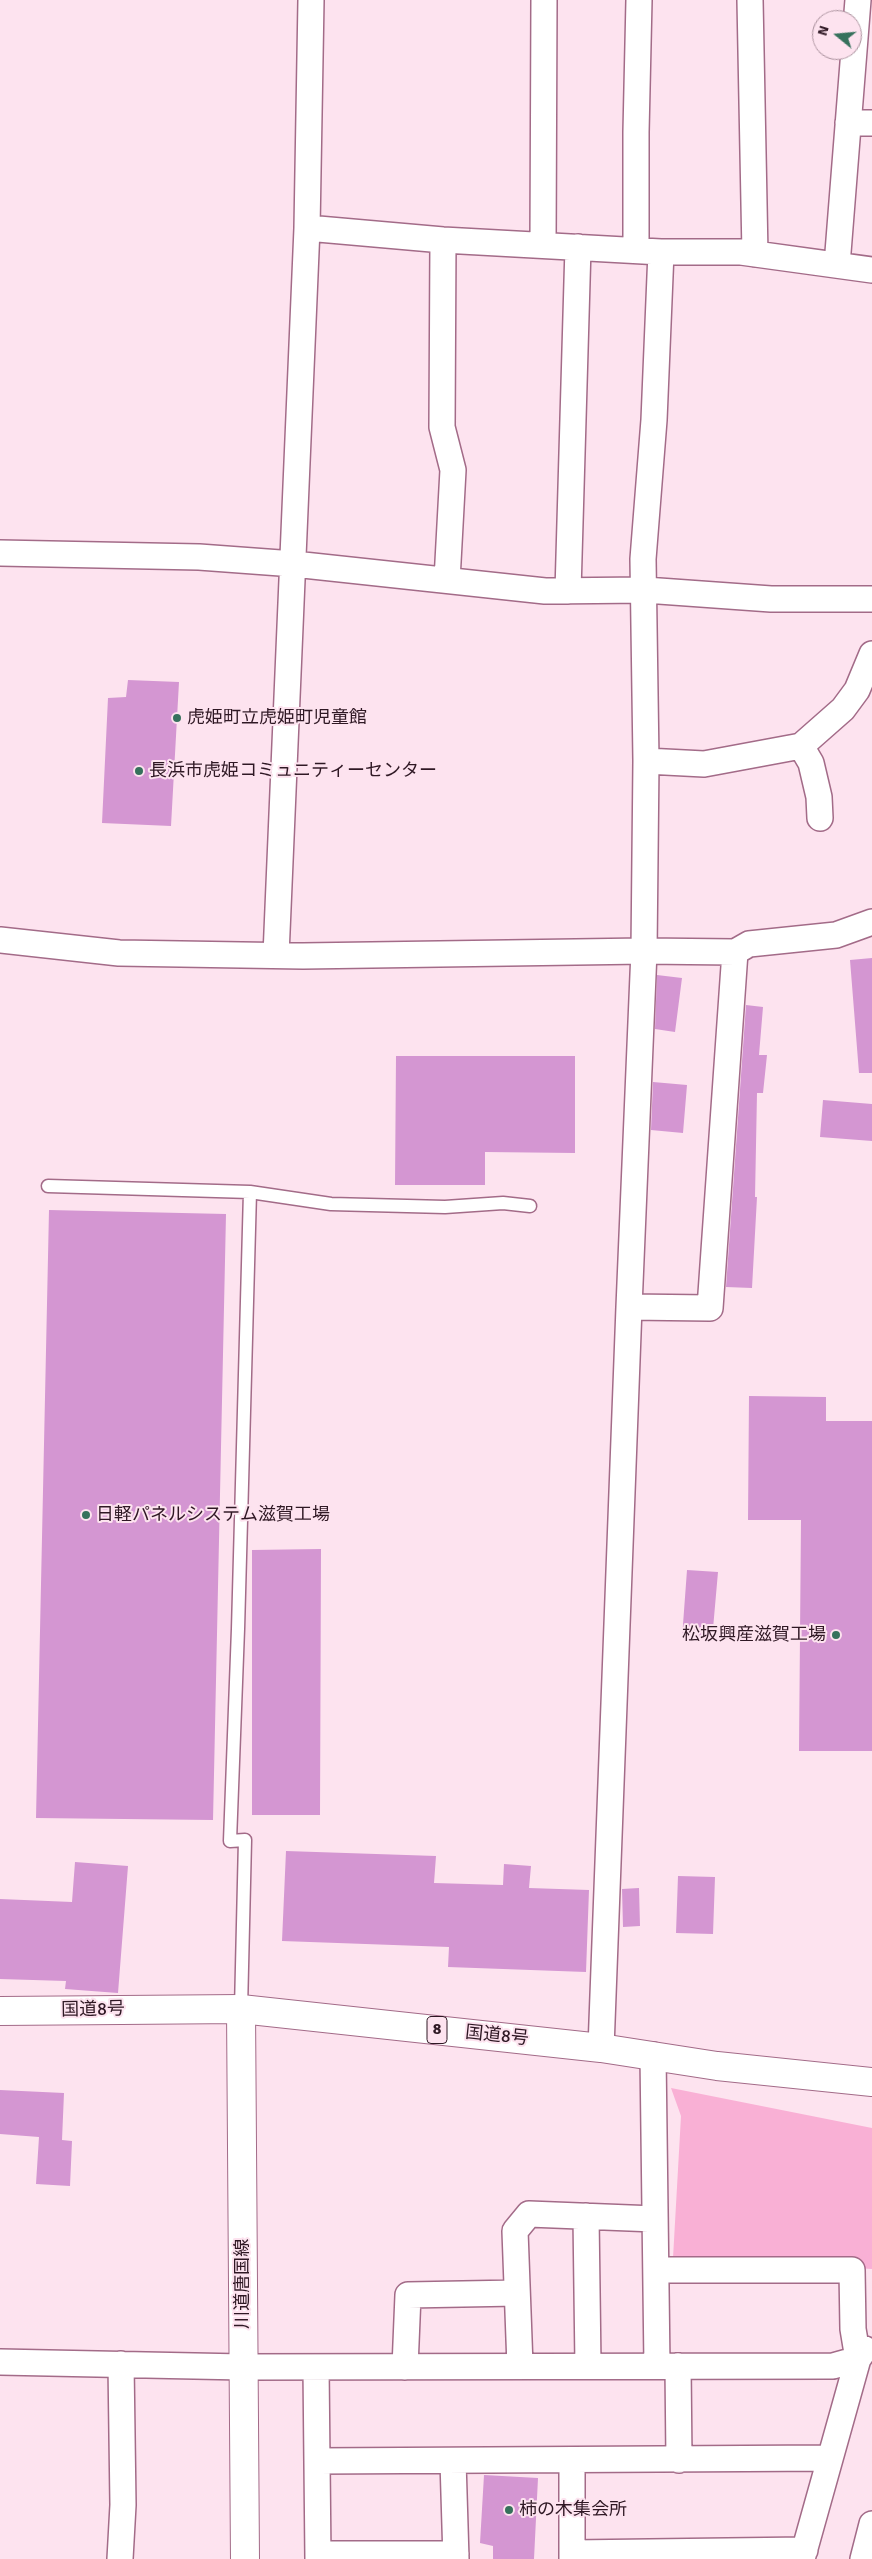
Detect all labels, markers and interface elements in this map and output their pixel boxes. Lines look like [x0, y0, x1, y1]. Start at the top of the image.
north arrow [812, 10, 862, 60]
text: N [814, 24, 833, 38]
place label: 虎姫町立虎姫町児童館 [187, 707, 367, 729]
marker: 虎姫町立虎姫町児童館 [171, 712, 183, 724]
place label: 長浜市虎姫コミュニティーセンター [149, 760, 437, 782]
marker: 長浜市虎姫コミュニティーセンター [133, 765, 145, 777]
place label: 日軽パネルシステム滋賀工場 [96, 1504, 330, 1526]
marker: 日軽パネルシステム滋賀工場 [80, 1509, 92, 1521]
place label: 松坂興産滋賀工場 [682, 1624, 826, 1646]
marker: 松坂興産滋賀工場 [830, 1629, 842, 1641]
street label: 国道8号 [61, 1999, 125, 2021]
road number: 8 [427, 2016, 447, 2044]
street label: 国道8号 [464, 2022, 530, 2050]
street label: 川道唐国線 [232, 2239, 254, 2329]
place label: 柿の木集会所 [519, 2499, 627, 2521]
marker: 柿の木集会所 [503, 2504, 515, 2516]

